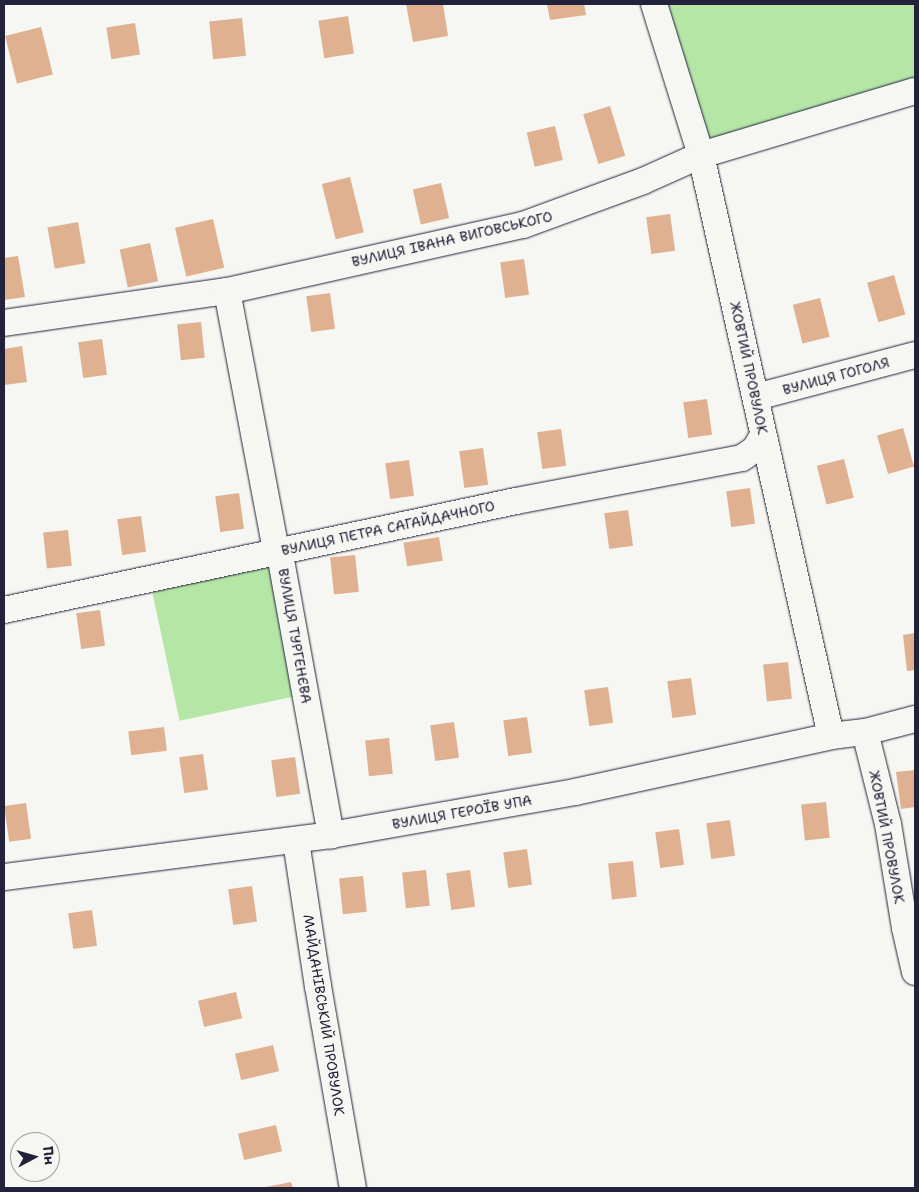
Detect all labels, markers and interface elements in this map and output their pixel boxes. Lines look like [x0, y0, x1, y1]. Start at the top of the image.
street label: ВУЛИЦЯ ІВАНА ВИГОВСЬКОГО [350, 208, 554, 270]
street label: ЖОВТИЙ ПРОВУЛОК [727, 300, 771, 436]
street label: ВУЛИЦЯ ГОГОЛЯ [781, 354, 891, 398]
street label: ВУЛИЦЯ ПЕТРА САГАЙДАЧНОГО [280, 497, 496, 559]
street label: ВУЛИЦЯ ТУРГЕНЄВА [275, 567, 315, 705]
street label: ЖОВТИЙ ПРОВУЛОК [866, 769, 908, 905]
street label: ВУЛИЦЯ ГЕРОЇВ УПА [391, 791, 533, 833]
street label: МАЙДАНІВСЬКИЙ ПРОВУЛОК [300, 913, 348, 1117]
north arrow [10, 1132, 60, 1182]
text: Пн [39, 1145, 59, 1166]

